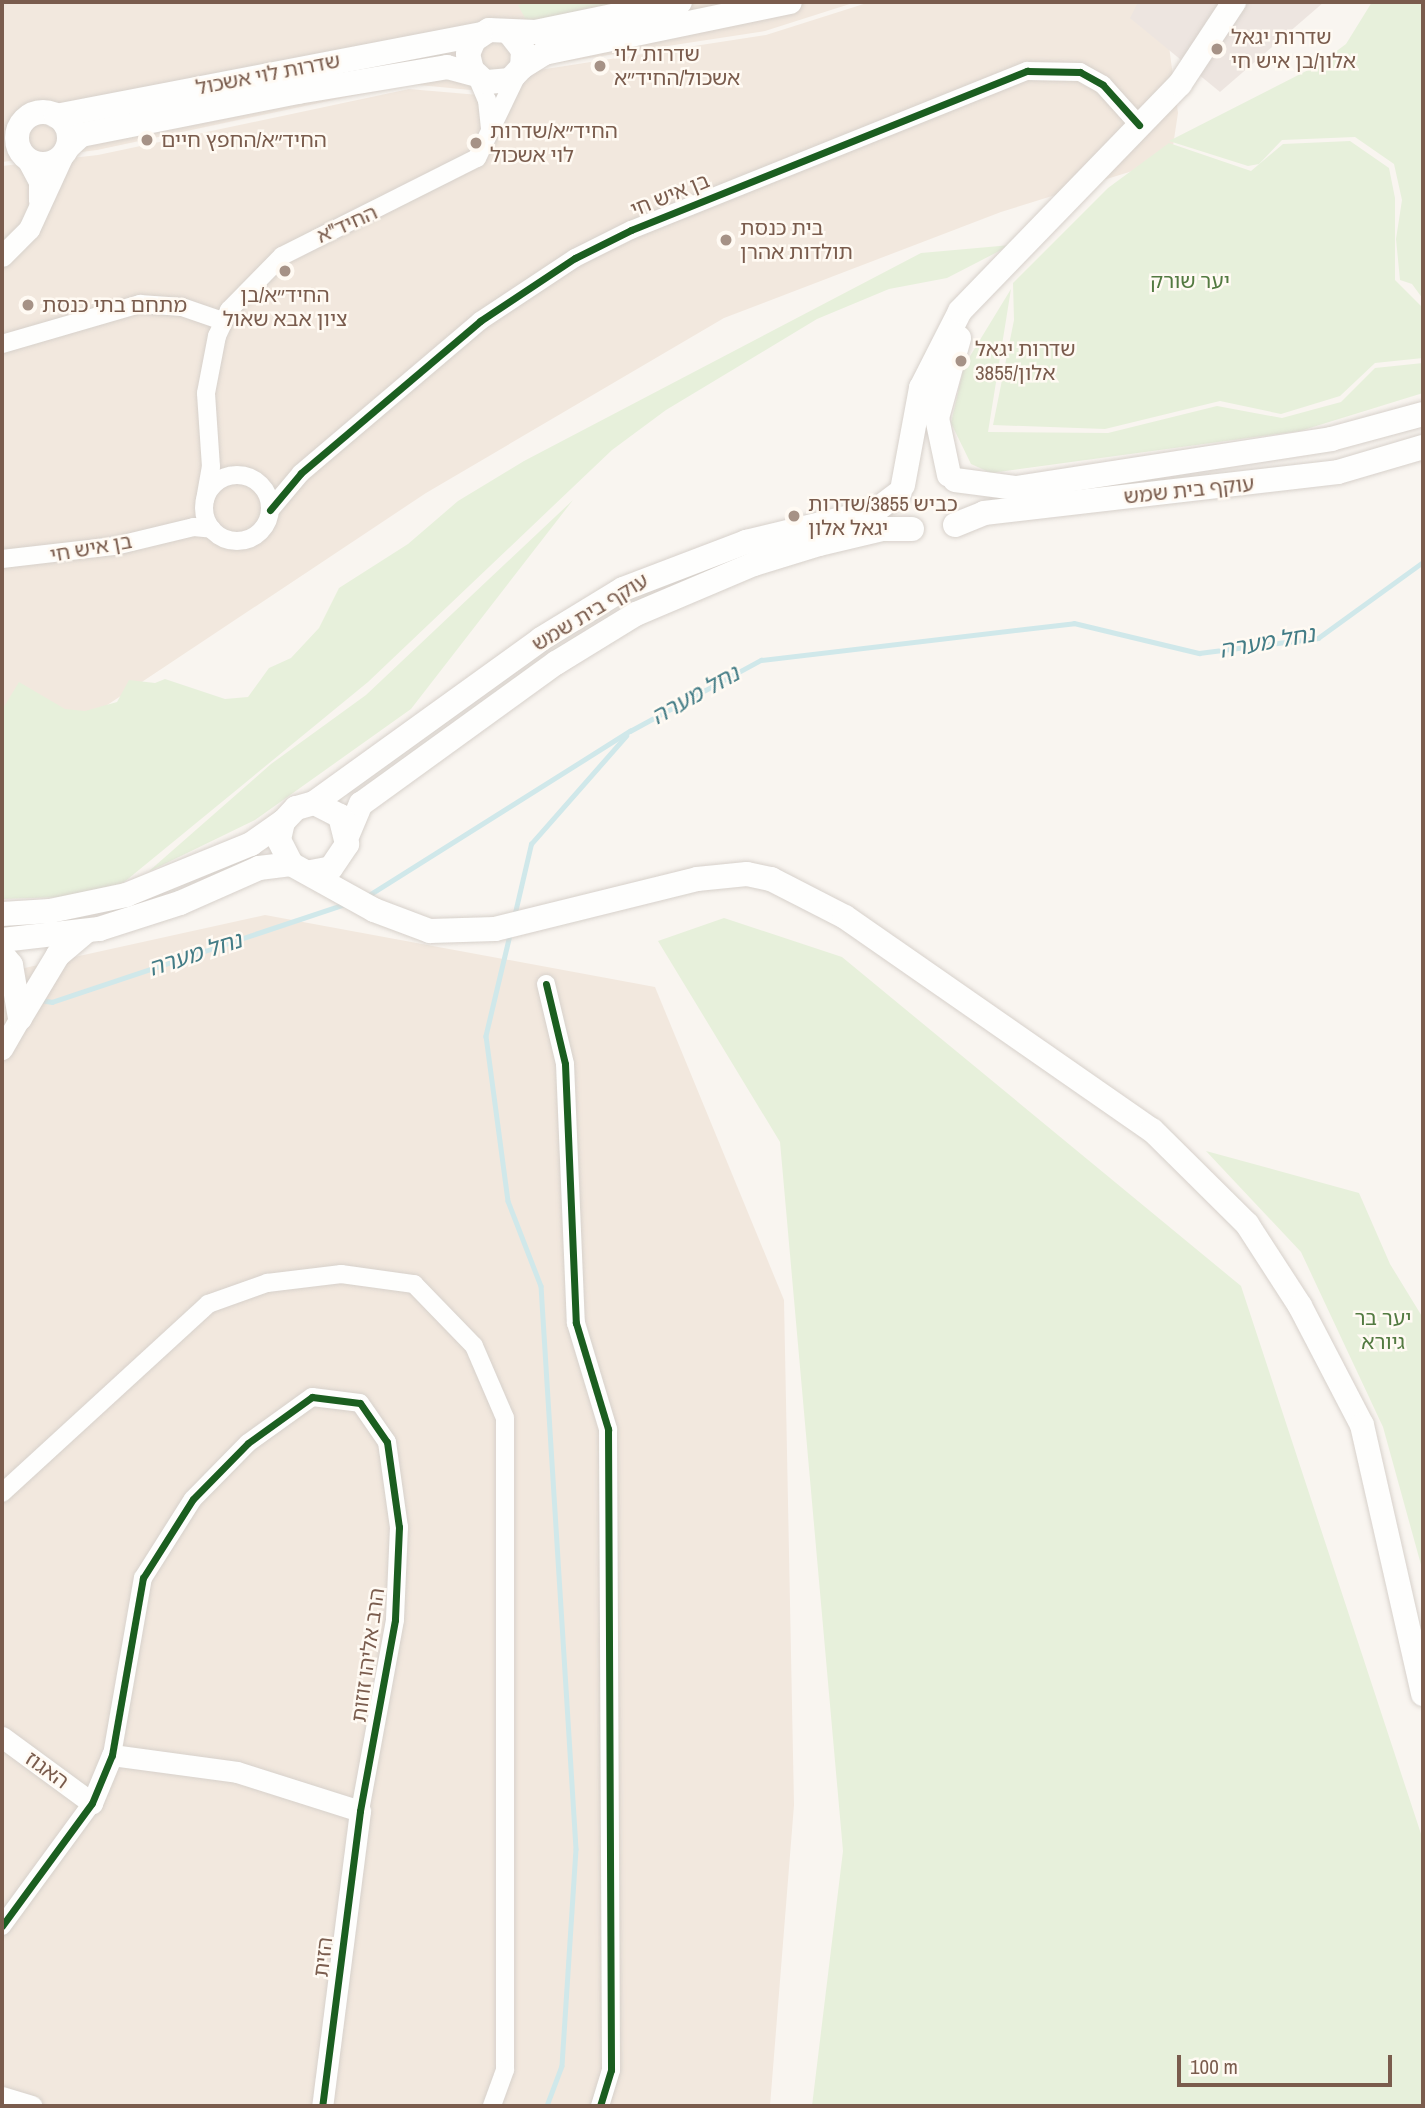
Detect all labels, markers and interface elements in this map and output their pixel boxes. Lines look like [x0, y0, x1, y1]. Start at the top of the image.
place label: שדרות יגאל אלון/בן איש חי [1231, 24, 1356, 74]
place label: שדרות לוי אשכול/החיד״א [614, 41, 740, 91]
marker: שדרות יגאל אלון/בן איש חי [1209, 41, 1225, 57]
street label: שדרות לוי אשכול [194, 48, 342, 100]
marker: שדרות לוי אשכול/החיד״א [592, 58, 608, 74]
place label: החיד״א/שדרות לוי אשכול [490, 118, 618, 168]
place label: החיד״א/החפץ חיים [161, 127, 327, 153]
marker: החיד״א/החפץ חיים [139, 132, 155, 148]
marker: החיד״א/שדרות לוי אשכול [468, 135, 484, 151]
street label: בן איש חי [627, 168, 713, 222]
street label: החיד"א [313, 199, 381, 249]
place label: בית כנסת תולדות אהרן [740, 215, 853, 265]
marker: בית כנסת תולדות אהרן [718, 232, 734, 248]
marker: החיד״א/בן ציון אבא שאול [277, 263, 293, 279]
park label: יער שורק [1150, 268, 1230, 294]
place label: החיד״א/בן ציון אבא שאול [223, 282, 347, 332]
place label: מתחם בתי כנסת [42, 292, 187, 318]
marker: מתחם בתי כנסת [20, 297, 36, 313]
place label: שדרות יגאל אלון/3855 [975, 336, 1076, 386]
marker: שדרות יגאל אלון/3855 [953, 353, 969, 369]
street label: עוקף בית שמש [1122, 471, 1256, 509]
place label: כביש 3855/שדרות יגאל אלון [808, 491, 958, 541]
marker: כביש 3855/שדרות יגאל אלון [786, 508, 802, 524]
street label: בן איש חי [48, 528, 134, 568]
street label: עוקף בית שמש [527, 567, 653, 657]
water label: נחל מערה [1217, 620, 1317, 664]
water label: נחל מערה [646, 660, 744, 730]
water label: נחל מערה [145, 926, 245, 982]
park label: יער בר גיורא [1355, 1305, 1411, 1355]
street label: הרב אליהו זוזות [346, 1586, 390, 1724]
street label: האגוז [20, 1746, 74, 1794]
street label: הזית [308, 1935, 338, 1979]
scale bar [1180, 2042, 1395, 2086]
text: 100 m [1190, 2052, 1238, 2081]

